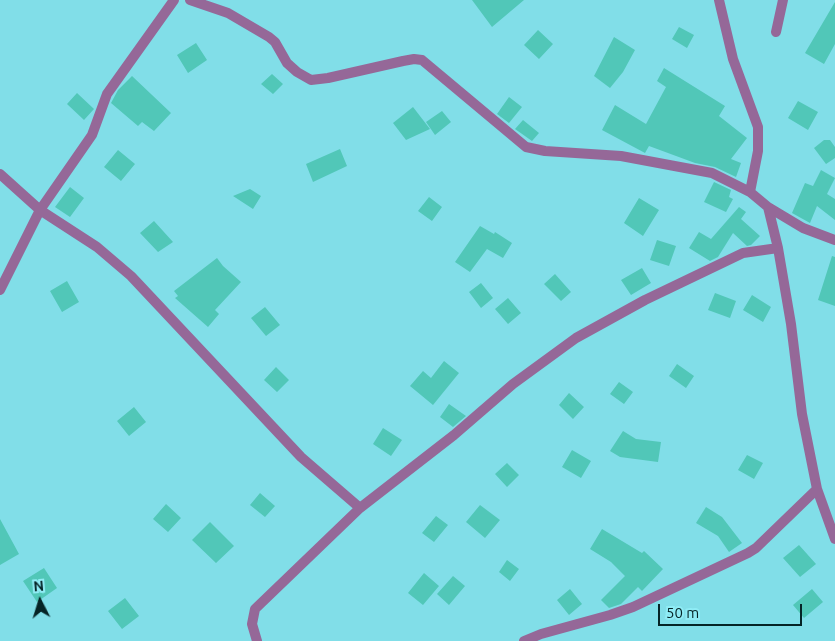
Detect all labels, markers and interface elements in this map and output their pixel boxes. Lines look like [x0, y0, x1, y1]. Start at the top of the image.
north arrow [15, 576, 65, 626]
text: N [33, 578, 45, 594]
scale bar [660, 594, 804, 626]
text: 50 m [666, 604, 699, 621]

